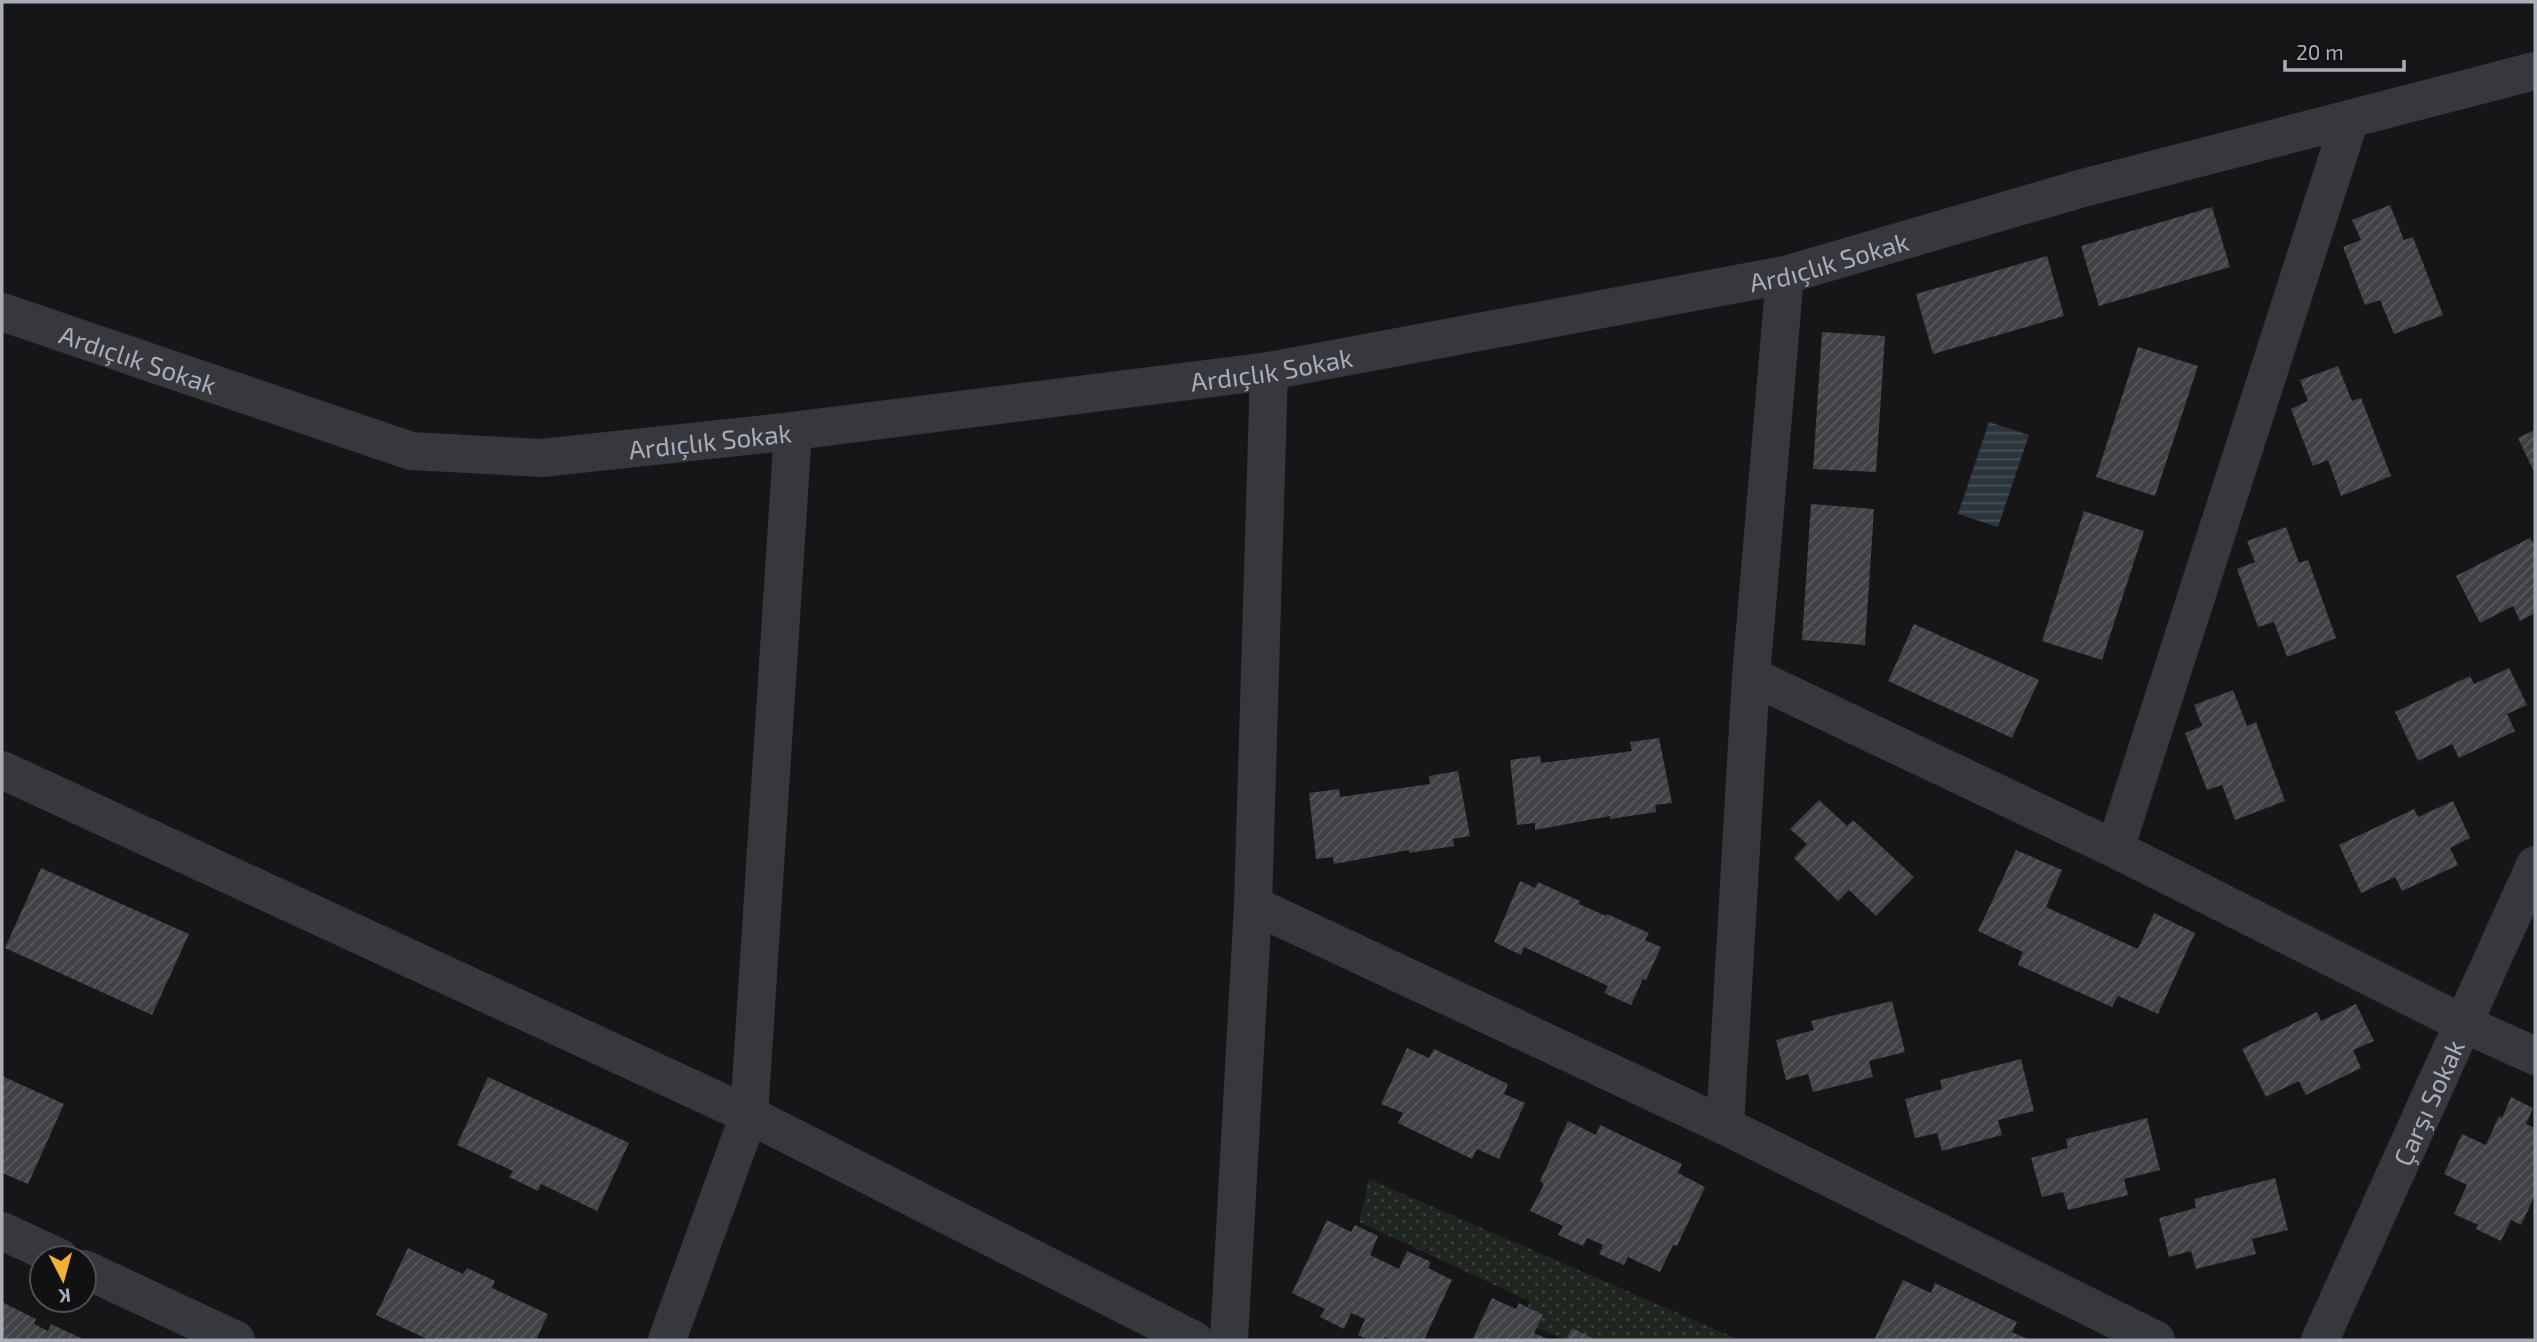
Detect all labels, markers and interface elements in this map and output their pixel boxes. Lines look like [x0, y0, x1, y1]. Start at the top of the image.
scale bar [2285, 28, 2404, 72]
text: 20 m [2296, 39, 2344, 64]
street label: Ardıçlık Sokak [1747, 224, 1912, 297]
street label: Ardıçlık Sokak [56, 317, 221, 399]
street label: Ardıçlık Sokak [1189, 340, 1355, 396]
street label: Ardıçlık Sokak [627, 416, 793, 464]
street label: Çarşı Sokak [2386, 1034, 2470, 1171]
north arrow [28, 1244, 98, 1314]
text: K [58, 1284, 72, 1308]

